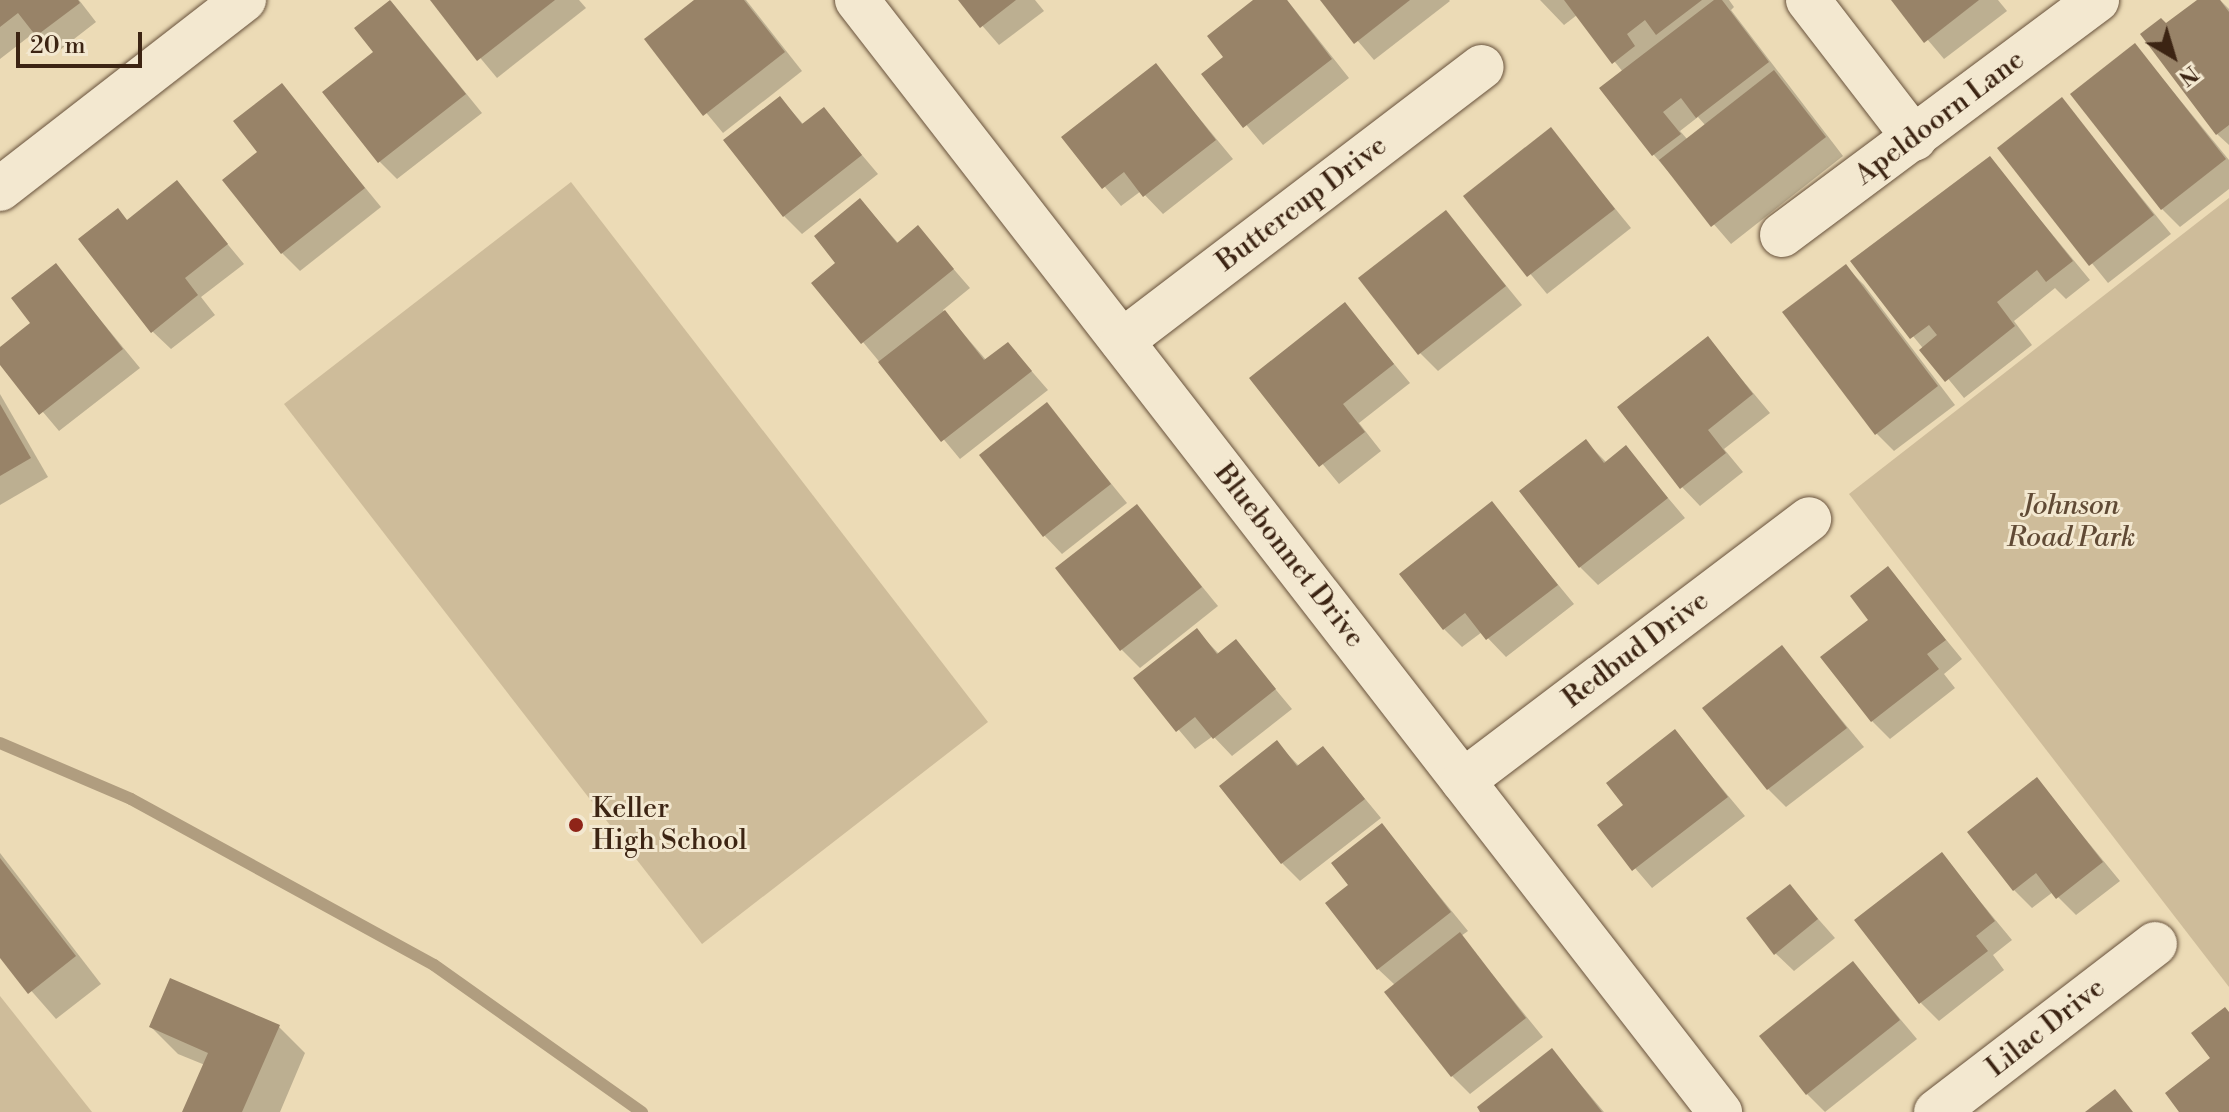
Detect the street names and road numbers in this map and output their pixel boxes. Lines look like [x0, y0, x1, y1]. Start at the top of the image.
street label: Apeldoorn Lane [1849, 43, 2031, 193]
street label: Buttercup Drive [1210, 129, 1394, 279]
street label: Bluebonnet Drive [1207, 457, 1371, 655]
street label: Redbud Drive [1556, 584, 1716, 716]
street label: Lilac Drive [1980, 971, 2112, 1085]

